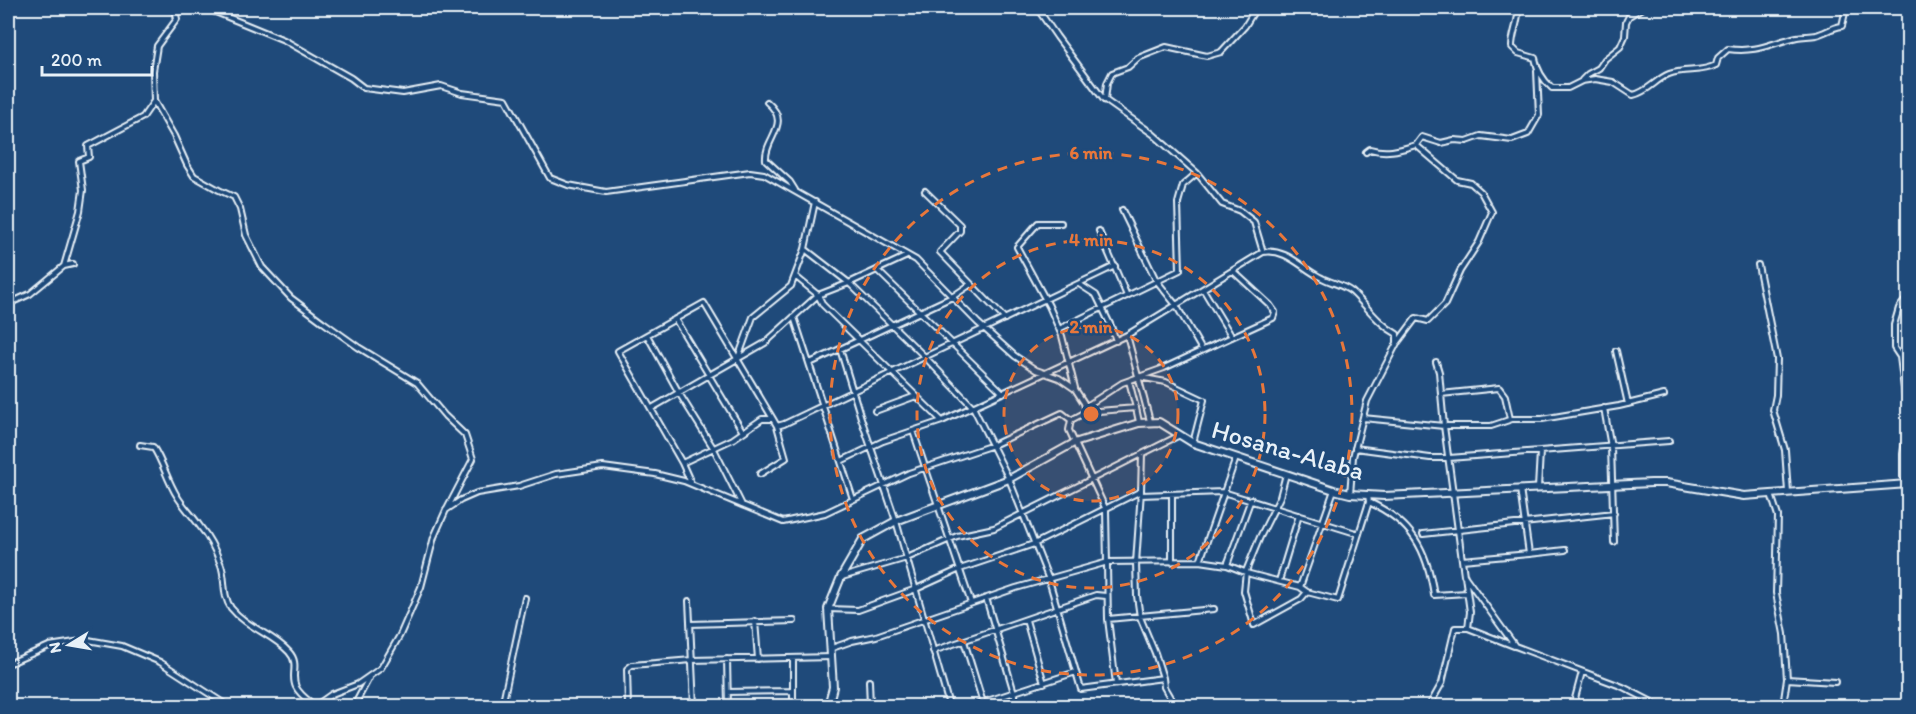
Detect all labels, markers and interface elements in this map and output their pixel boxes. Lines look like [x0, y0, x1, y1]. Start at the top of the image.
scale bar [42, 39, 152, 77]
text: 200 m [51, 49, 102, 71]
text: 6 min [1070, 142, 1113, 164]
text: 4 min [1069, 229, 1114, 251]
text: 2 min [1070, 316, 1113, 338]
centre of rings [1081, 404, 1101, 424]
street label: Hosana-Alaba [1208, 413, 1368, 487]
north arrow [39, 615, 99, 675]
text: N [44, 641, 65, 655]

